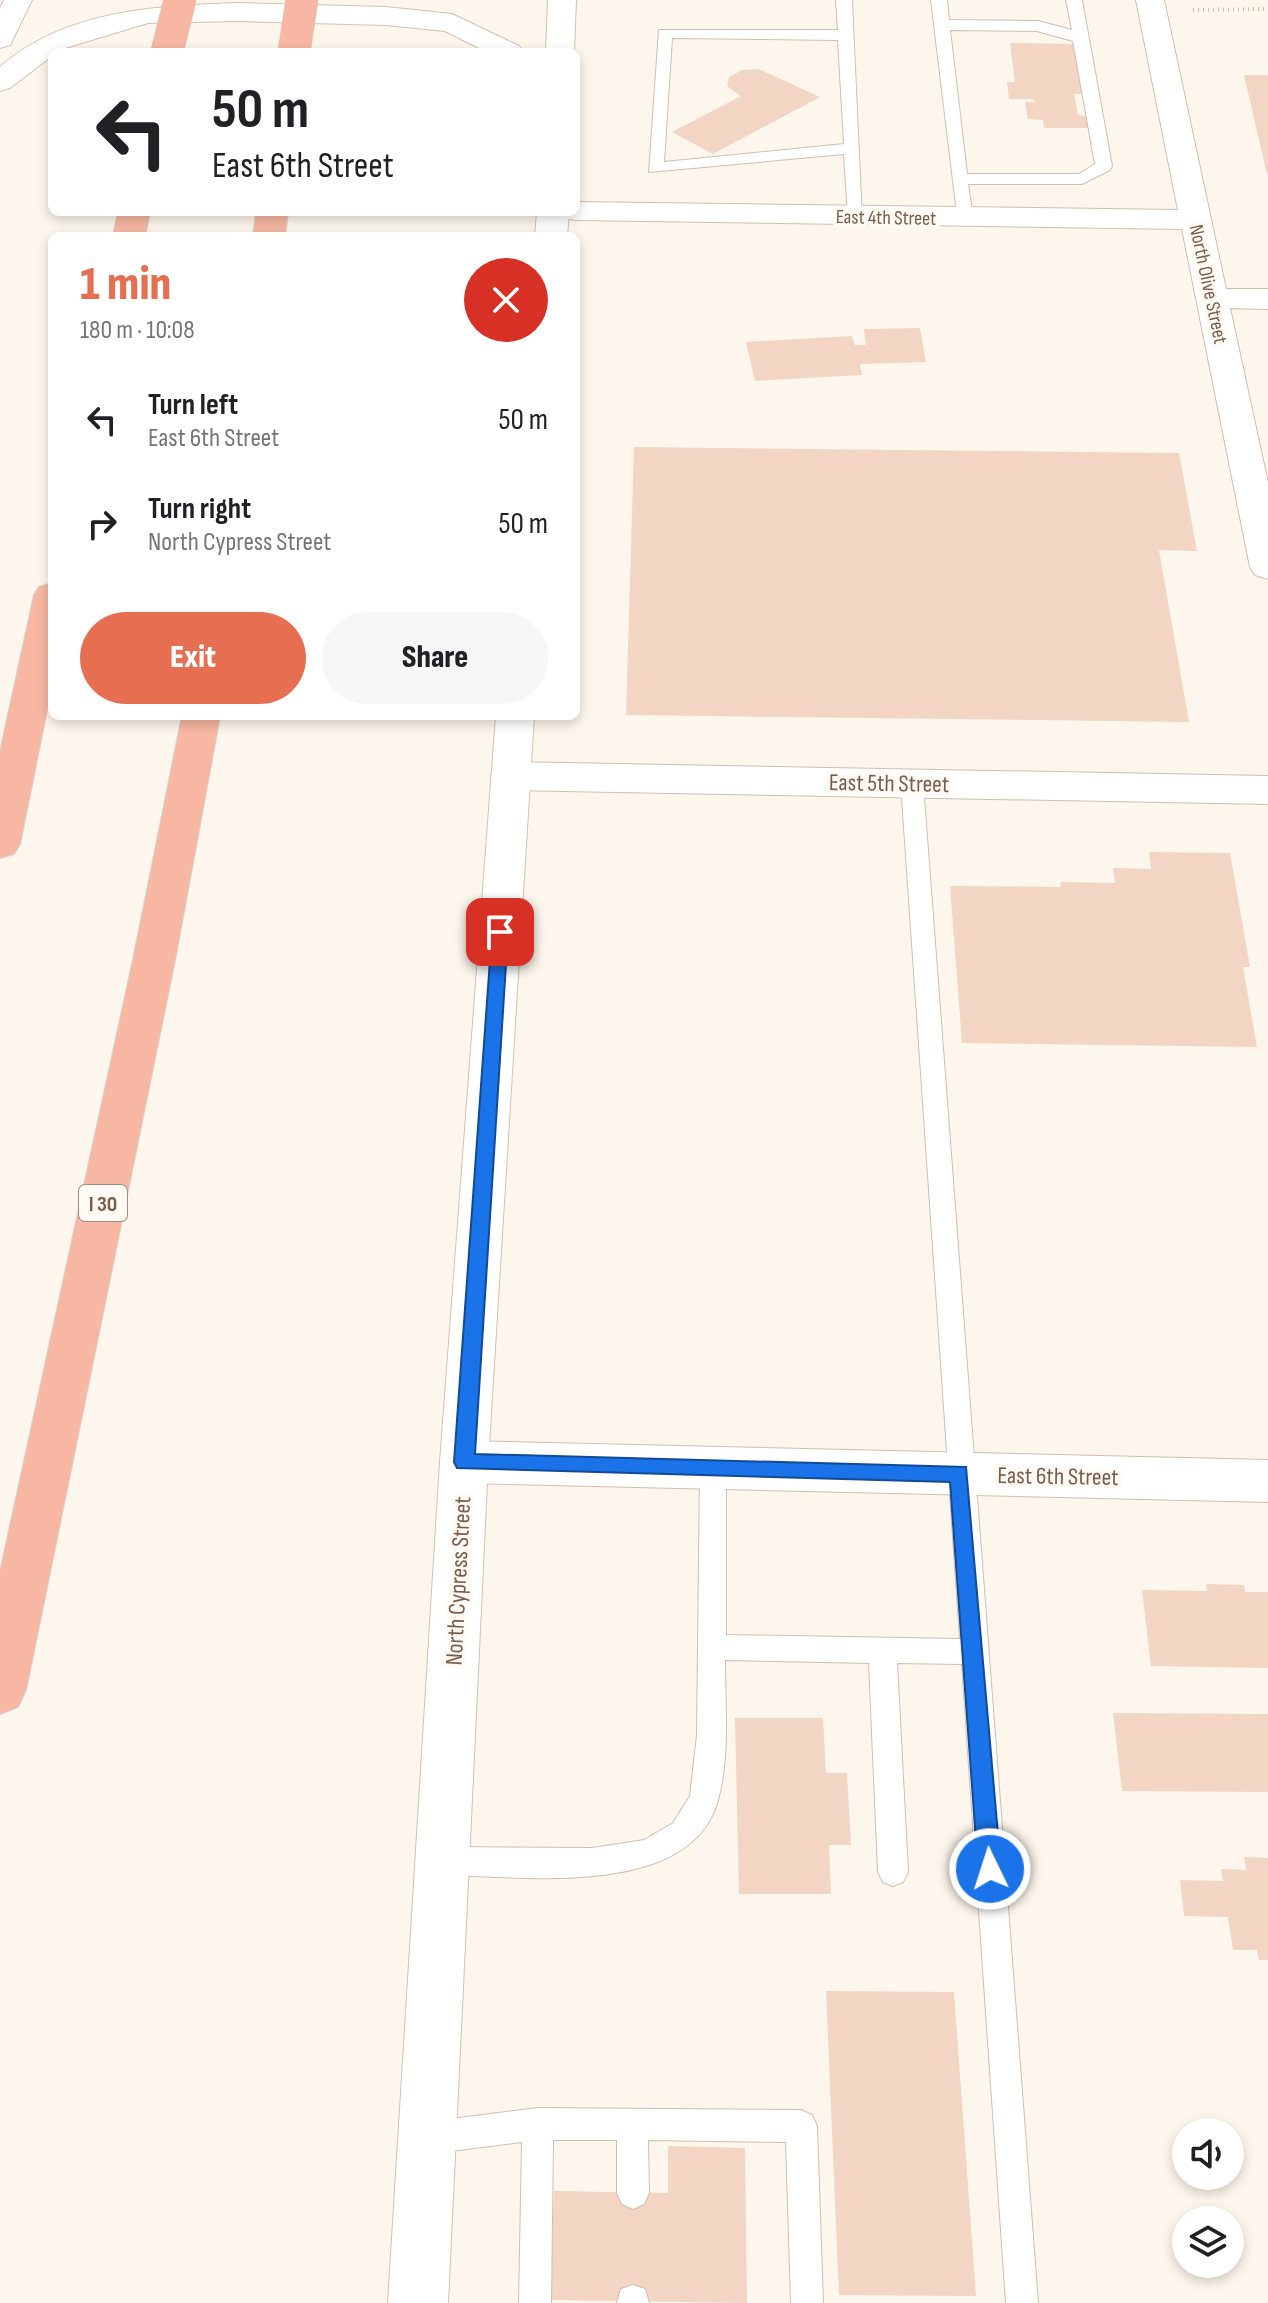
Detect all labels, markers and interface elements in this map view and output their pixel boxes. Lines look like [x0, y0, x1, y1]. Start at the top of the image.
text: 50 m [212, 77, 309, 144]
icon: left [80, 80, 184, 184]
text: East 6th Street [212, 145, 394, 188]
street label: East 4th Street [836, 205, 936, 231]
street label: North Olive Street [1184, 223, 1232, 346]
text: 1 min [80, 256, 171, 313]
button: close [464, 258, 548, 342]
text: 180 m · 10:08 [80, 315, 195, 346]
text: Turn left [148, 387, 238, 423]
icon: left [80, 398, 124, 442]
text: 50 m [499, 402, 548, 438]
text: East 6th Street [148, 423, 279, 454]
text: Turn right [148, 491, 251, 527]
icon: right [80, 502, 124, 546]
text: 50 m [499, 506, 548, 542]
text: North Cypress Street [148, 527, 331, 558]
button: Exit [80, 612, 306, 704]
button: Share [322, 612, 548, 704]
street label: East 5th Street [829, 768, 949, 799]
pin [466, 898, 534, 966]
icon: arrive [478, 910, 522, 954]
road number: I 30 [79, 1185, 127, 1221]
street label: East 6th Street [997, 1461, 1119, 1492]
street label: North Cypress Street [440, 1496, 477, 1666]
position arrow [948, 1827, 1032, 1911]
map controls [1172, 2118, 1244, 2278]
button: sound [1172, 2118, 1244, 2190]
button: layers [1172, 2206, 1244, 2278]

